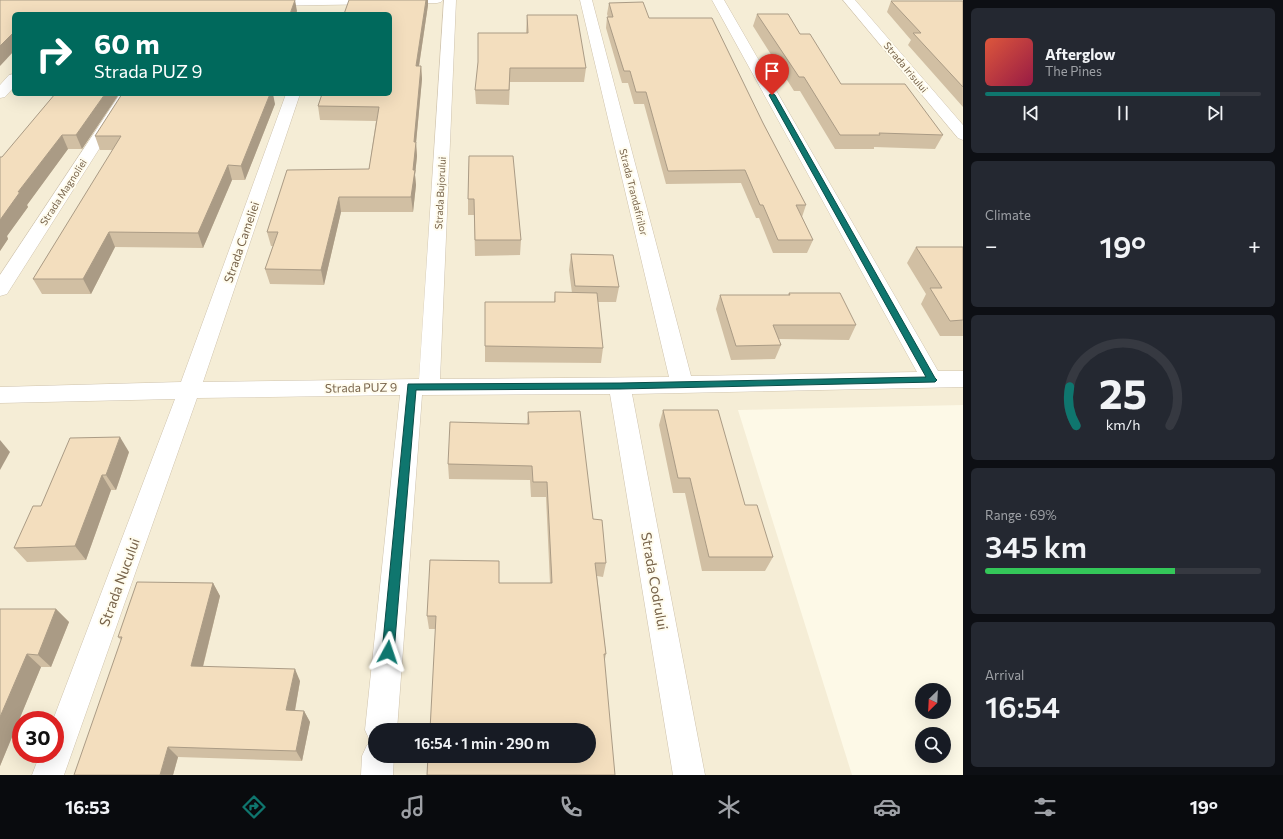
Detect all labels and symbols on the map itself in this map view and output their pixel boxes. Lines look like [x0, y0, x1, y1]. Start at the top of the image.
street label: Strada Irisului [881, 39, 931, 95]
pin [755, 54, 789, 95]
street label: Strada Trandafirilor [617, 147, 651, 237]
street label: Strada Bujorului [432, 156, 448, 230]
street label: Strada Magnoliei [37, 157, 89, 227]
street label: Strada Cameliei [221, 199, 261, 285]
street label: Strada PUZ 9 [325, 379, 397, 395]
street label: Strada Codrului [638, 531, 672, 631]
street label: Strada Nucului [95, 536, 143, 628]
position arrow [367, 631, 409, 673]
north arrow [915, 683, 951, 719]
speed limit sign: 30 [12, 711, 64, 763]

